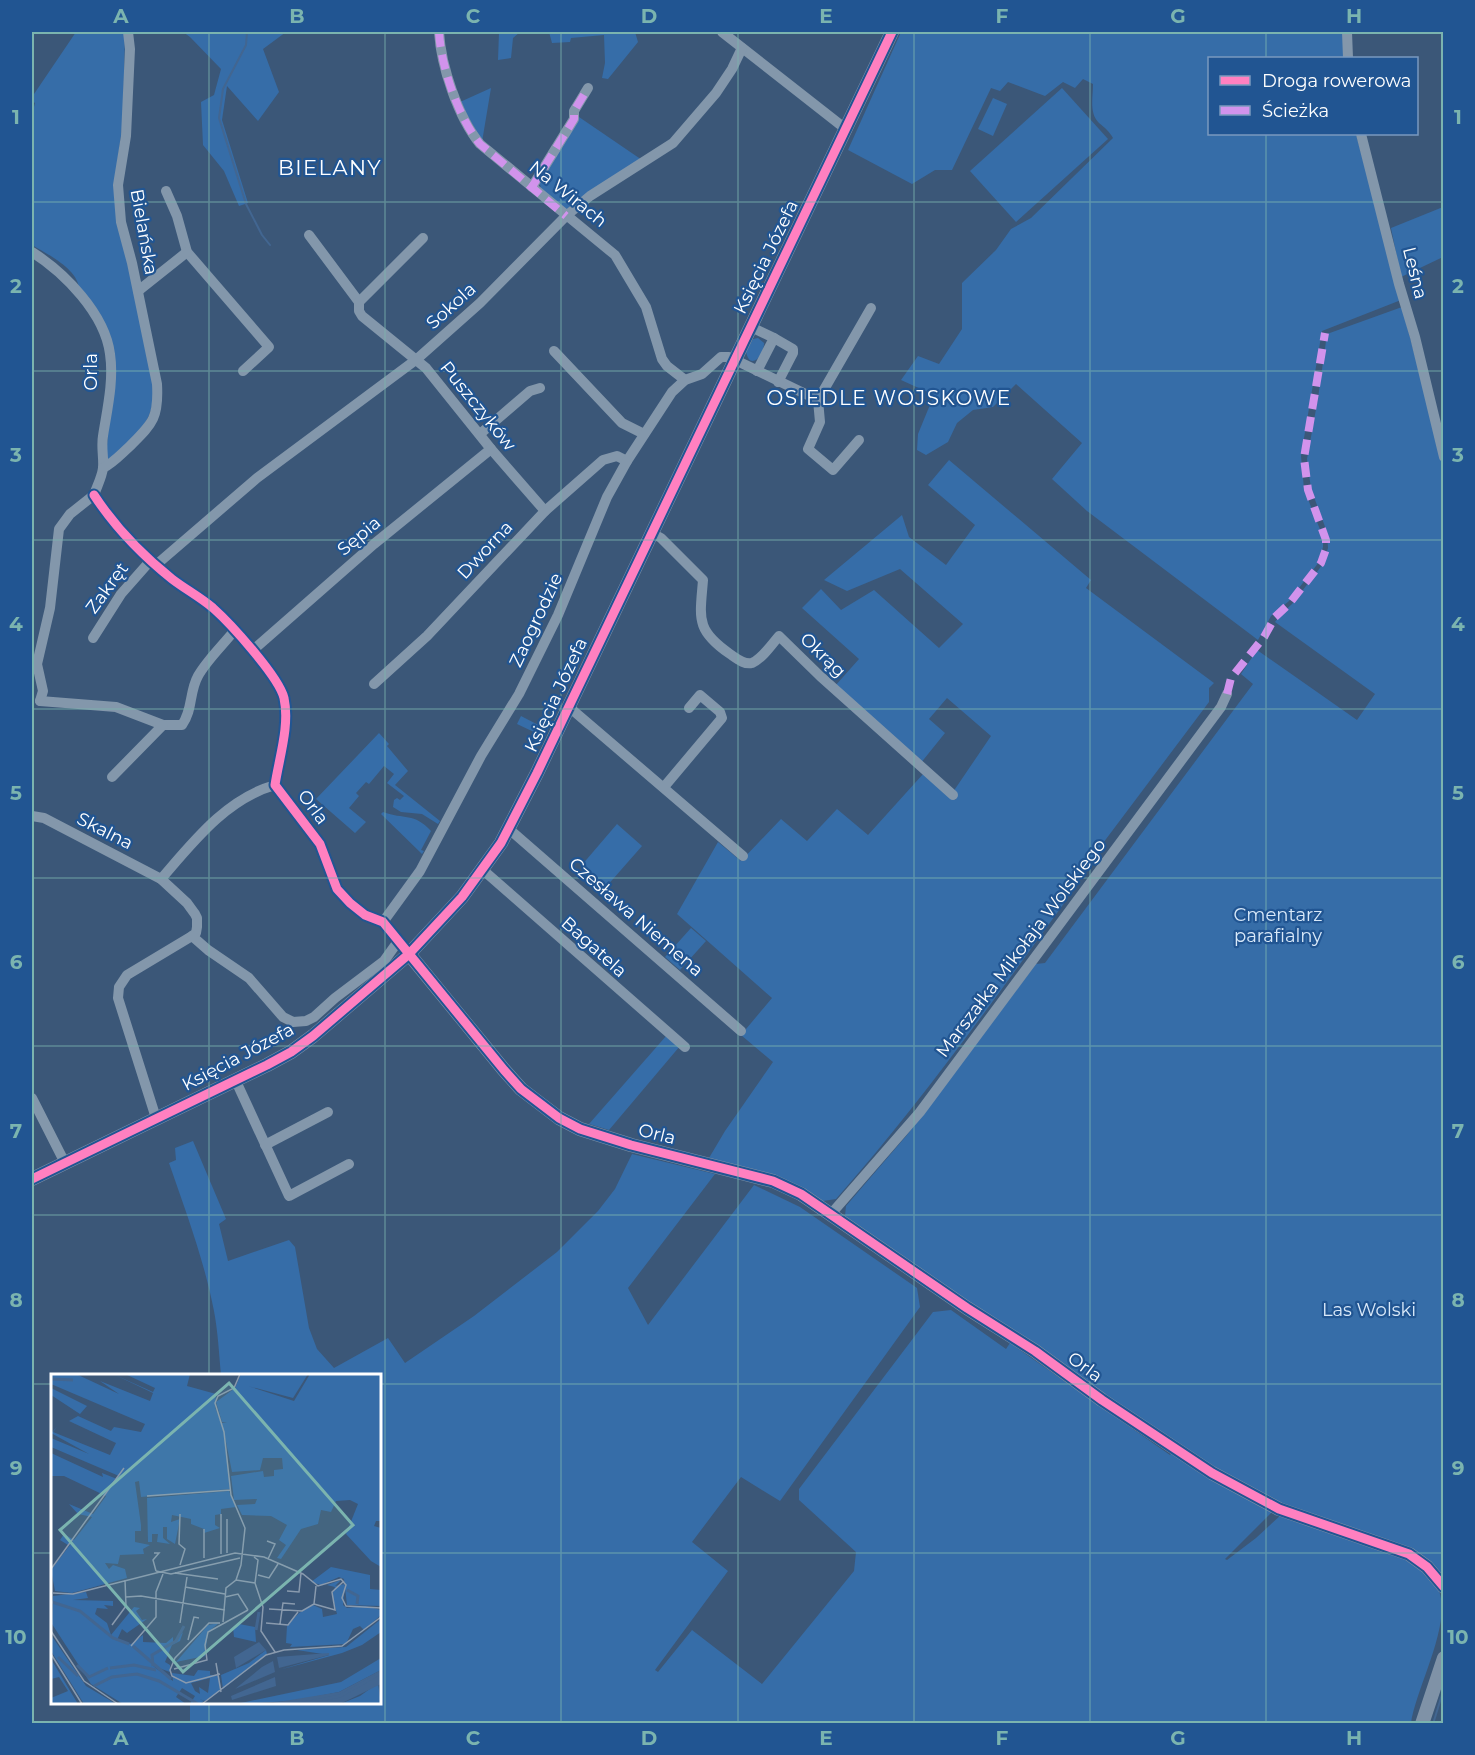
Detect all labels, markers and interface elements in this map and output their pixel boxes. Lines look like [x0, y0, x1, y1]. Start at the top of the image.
text: A [112, 4, 129, 28]
text: B [289, 4, 305, 28]
text: C [466, 4, 481, 28]
text: D [641, 4, 657, 28]
text: E [819, 4, 833, 28]
text: F [996, 4, 1009, 28]
text: G [1170, 4, 1186, 28]
text: H [1346, 4, 1362, 28]
legend [1208, 57, 1418, 135]
text: Droga rowerowa [1262, 70, 1411, 92]
text: Ścieżka [1262, 100, 1329, 122]
text: 1 [12, 105, 20, 129]
text: 1 [1454, 105, 1462, 129]
district label: BIELANY [278, 155, 382, 180]
street label: Na Wirach [525, 156, 611, 232]
street label: Bielańska [126, 187, 162, 277]
street label: Księcia Józefa [729, 197, 803, 317]
street label: Leśna [1398, 245, 1432, 301]
text: 2 [10, 274, 22, 298]
text: 2 [1452, 274, 1464, 298]
street label: Sokola [422, 278, 480, 334]
street label: Orla [80, 353, 102, 391]
street label: Puszczyków [435, 357, 521, 455]
district label: OSIEDLE WOJSKOWE [766, 386, 1012, 410]
text: 3 [9, 443, 22, 467]
text: 3 [1451, 443, 1464, 467]
street label: Sępia [333, 512, 385, 560]
street label: Dworna [453, 516, 517, 584]
street label: Zakręt [81, 558, 133, 618]
street label: Zaogrodzie [505, 569, 567, 671]
text: 4 [9, 612, 23, 636]
text: 4 [1451, 612, 1465, 636]
street label: Okrąg [796, 628, 850, 682]
street label: Księcia Józefa [520, 634, 592, 756]
text: 5 [10, 781, 22, 805]
text: 5 [1452, 781, 1464, 805]
street label: Orla [293, 785, 333, 829]
street label: Skalna [73, 808, 137, 854]
street label: Marszałka Mikołaja Wolskiego [932, 834, 1110, 1062]
street label: Czesława Niemena [564, 853, 708, 981]
park label: Cmentarz parafialny [1234, 904, 1322, 947]
street label: Bagatela [557, 912, 631, 982]
text: 6 [10, 950, 23, 974]
text: 6 [1452, 950, 1465, 974]
street label: Księcia Józefa [178, 1018, 298, 1096]
text: 7 [10, 1119, 22, 1143]
street label: Orla [636, 1119, 678, 1149]
text: 7 [1452, 1119, 1464, 1143]
text: 8 [9, 1288, 23, 1312]
text: 8 [1451, 1288, 1465, 1312]
park label: Las Wolski [1322, 1299, 1416, 1321]
street label: Orla [1063, 1347, 1107, 1387]
inset map [51, 1374, 381, 1704]
text: 9 [10, 1456, 22, 1480]
text: 9 [1452, 1456, 1464, 1480]
text: 10 [5, 1625, 27, 1649]
text: 10 [1447, 1625, 1469, 1649]
text: A [112, 1726, 129, 1750]
text: B [289, 1726, 305, 1750]
text: C [466, 1726, 481, 1750]
text: D [641, 1726, 657, 1750]
text: E [819, 1726, 833, 1750]
text: F [996, 1726, 1009, 1750]
text: G [1170, 1726, 1186, 1750]
text: H [1346, 1726, 1362, 1750]

